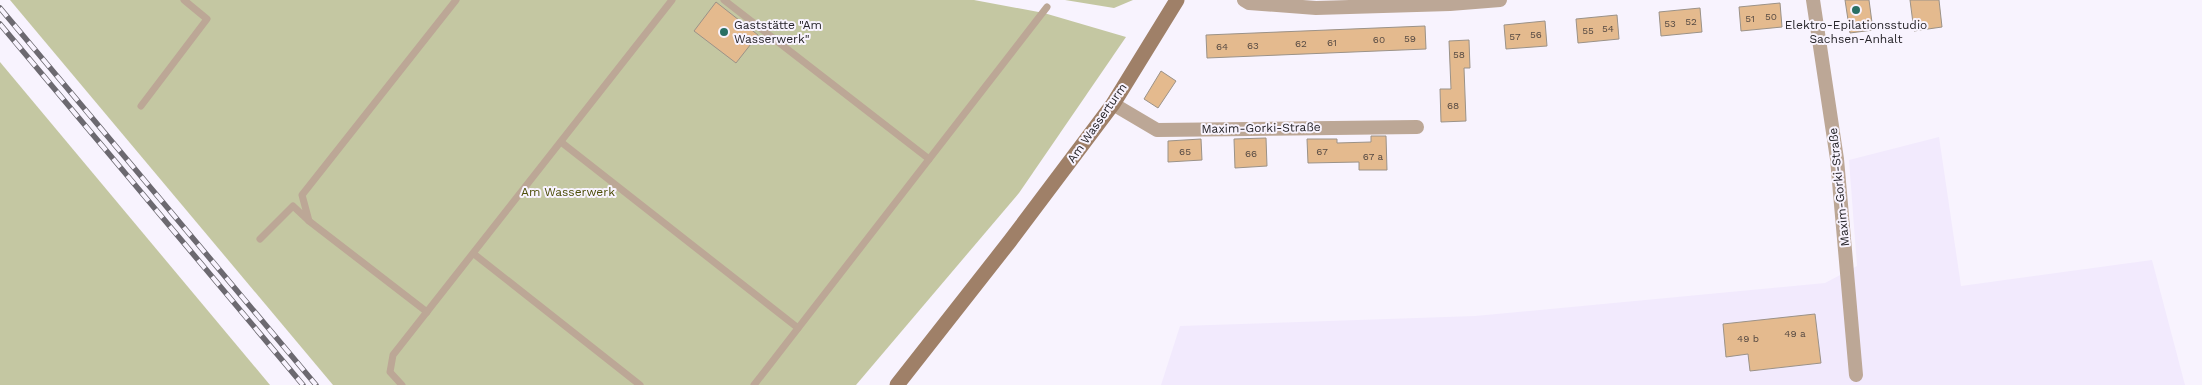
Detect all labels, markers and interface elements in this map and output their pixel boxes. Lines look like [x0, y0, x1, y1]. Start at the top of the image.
marker: Elektro-Epilationsstudio Sachsen-Anhalt [1850, 4, 1862, 16]
house number: 50 [1765, 11, 1777, 22]
house number: 51 [1745, 13, 1755, 24]
house number: 52 [1685, 16, 1697, 27]
place label: Gaststätte "Am Wasserwerk" [734, 18, 822, 46]
house number: 53 [1664, 18, 1676, 29]
place label: Elektro-Epilationsstudio Sachsen-Anhalt [1785, 18, 1927, 46]
house number: 54 [1602, 23, 1614, 34]
house number: 55 [1582, 25, 1594, 36]
marker: Gaststätte "Am Wasserwerk" [718, 26, 730, 38]
house number: 56 [1530, 29, 1542, 40]
house number: 57 [1509, 31, 1521, 42]
house number: 59 [1404, 33, 1416, 44]
house number: 60 [1373, 34, 1385, 45]
house number: 61 [1327, 37, 1337, 48]
house number: 62 [1295, 38, 1307, 49]
house number: 63 [1247, 40, 1259, 51]
house number: 64 [1216, 41, 1228, 52]
house number: 58 [1453, 49, 1465, 60]
street label: Am Wasserturm [1064, 81, 1130, 165]
house number: 68 [1447, 100, 1459, 111]
street label: Maxim-Gorki-Straße [1201, 120, 1321, 136]
street label: Maxim-Gorki-Straße [1826, 127, 1852, 247]
house number: 65 [1179, 146, 1191, 157]
house number: 67 [1316, 146, 1328, 157]
house number: 66 [1245, 148, 1257, 159]
house number: 67 a [1363, 151, 1384, 162]
park label: Am Wasserwerk [521, 185, 615, 199]
house number: 49 a [1784, 328, 1806, 339]
house number: 49 b [1737, 333, 1759, 344]

